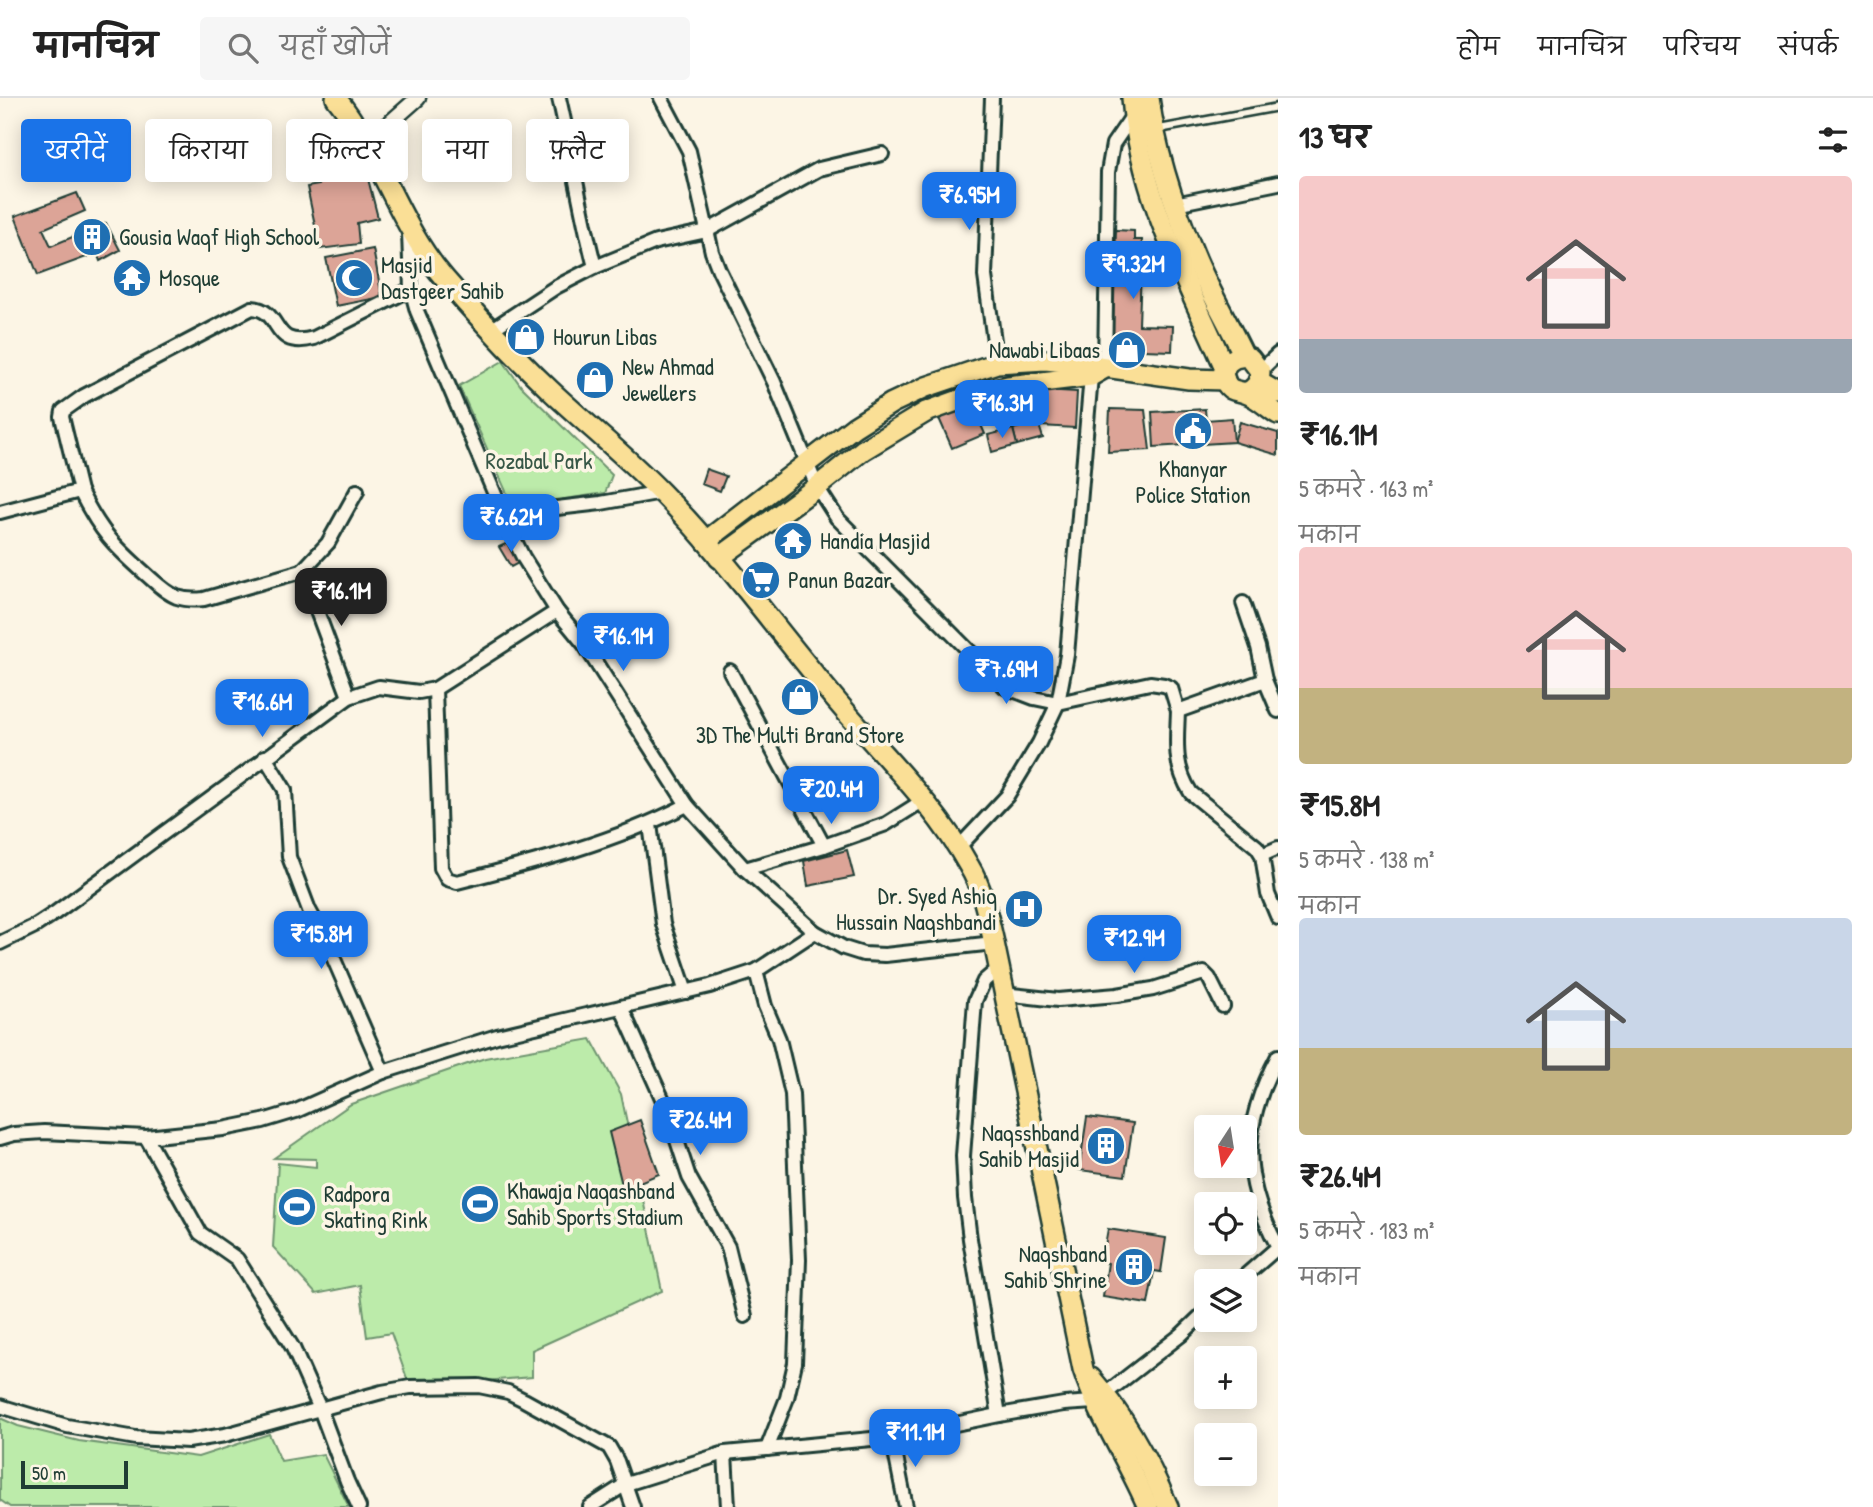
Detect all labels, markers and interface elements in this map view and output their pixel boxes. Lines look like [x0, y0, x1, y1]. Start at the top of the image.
search box [200, 17, 690, 80]
text: मानचित्र [35, 23, 158, 67]
text: यहाँ खोजें [280, 28, 391, 63]
icon: search [224, 29, 262, 67]
text: होम [1457, 30, 1500, 62]
text: मानचित्र [1538, 30, 1626, 62]
text: परिचय [1664, 30, 1740, 62]
text: संपर्क [1778, 30, 1838, 62]
text: 13 घर [1299, 117, 1370, 157]
chip: खरीदें [21, 119, 131, 182]
chip: किराया [145, 119, 272, 182]
chip: फ़िल्टर [286, 119, 408, 182]
chip: नया [422, 119, 512, 182]
chip: फ़्लैट [526, 119, 629, 182]
icon: filters [1814, 121, 1852, 159]
pin: ₹6.95M [912, 172, 1026, 232]
text: ₹6.95M [938, 179, 1000, 210]
building icon: Gousia Waqf High School [71, 216, 113, 258]
place label: Gousia Waqf High School [119, 221, 320, 252]
icon: home [1513, 221, 1639, 347]
pin: ₹9.32M [1076, 242, 1190, 301]
text: ₹9.32M [1101, 248, 1165, 279]
place label: Masjid Dastgeer Sahib [381, 249, 504, 306]
temple icon: Mosque [111, 257, 153, 299]
mosque icon: Masjid Dastgeer Sahib [333, 257, 375, 299]
place label: Mosque [159, 262, 220, 293]
shop icon: Hourun Libas [505, 316, 547, 358]
place label: Hourun Libas [553, 321, 657, 352]
shop icon: Nawabi Libaas [1106, 329, 1148, 371]
place label: Nawabi Libaas [989, 334, 1100, 365]
place label: New Ahmad Jewellers [622, 351, 714, 408]
shop icon: New Ahmad Jewellers [574, 359, 616, 401]
pin: ₹16.3M [945, 380, 1059, 440]
text: ₹16.3M [971, 387, 1033, 418]
public building icon: Khanyar Police Station [1172, 410, 1214, 452]
text: ₹16.1M [1299, 414, 1378, 454]
park label: Rozabal Park [486, 445, 593, 476]
place label: Khanyar Police Station [1135, 453, 1251, 510]
text: 5 कमरे · 163 m² [1299, 473, 1433, 504]
pin: ₹6.62M [454, 494, 568, 554]
text: ₹6.62M [479, 501, 543, 532]
text: मकान [1299, 519, 1360, 550]
temple icon: Handia Masjid [772, 520, 814, 562]
place label: Handia Masjid [820, 525, 930, 556]
supermarket icon: Panun Bazar [740, 559, 782, 601]
place label: Panun Bazar [788, 564, 892, 595]
pin: ₹16.1M [284, 568, 398, 628]
text: ₹16.1M [311, 575, 371, 606]
icon: home [1513, 592, 1639, 718]
pin: ₹16.1M [566, 614, 680, 673]
text: ₹16.1M [593, 620, 653, 651]
pin: ₹7.69M [949, 646, 1063, 706]
text: ₹7.69M [974, 653, 1038, 684]
shop icon: 3D The Multi Brand Store [779, 676, 821, 718]
pin: ₹16.6M [205, 680, 319, 739]
text: ₹16.6M [231, 686, 293, 717]
place label: 3D The Multi Brand Store [696, 719, 904, 750]
pin: ₹20.4M [774, 766, 888, 826]
text: ₹20.4M [799, 773, 863, 804]
text: ₹15.8M [1299, 785, 1380, 825]
text: 5 कमरे · 138 m² [1299, 844, 1434, 875]
place label: Dr. Syed Ashiq Hussain Naqshbandi [836, 880, 997, 937]
hospital icon: Dr. Syed Ashiq Hussain Naqshbandi [1003, 888, 1045, 930]
text: मकान [1299, 890, 1360, 921]
pin: ₹15.8M [264, 912, 378, 971]
pin: ₹12.9M [1077, 916, 1191, 975]
text: ₹15.8M [290, 918, 352, 949]
text: ₹12.9M [1103, 922, 1165, 953]
icon: home [1513, 963, 1639, 1089]
pin: ₹26.4M [643, 1098, 757, 1157]
text: ₹26.4M [669, 1104, 731, 1135]
north arrow [1194, 1115, 1256, 1178]
map controls [1194, 1115, 1257, 1486]
place label: Naqsshband Sahib Masjid [979, 1117, 1079, 1174]
building icon: Naqsshband Sahib Masjid [1085, 1125, 1127, 1167]
text: ₹26.4M [1299, 1156, 1381, 1196]
place label: Khawaja Naqashband Sahib Sports Stadium [507, 1175, 683, 1232]
place label: Radpora Skating Rink [324, 1178, 428, 1235]
sports icon: Khawaja Naqashband Sahib Sports Stadium [459, 1183, 501, 1225]
sports icon: Radpora Skating Rink [276, 1186, 318, 1228]
button: locate [1194, 1192, 1257, 1255]
text: 5 कमरे · 183 m² [1299, 1215, 1434, 1246]
place label: Naqshband Sahib Shrine [1004, 1238, 1107, 1295]
building icon: Naqshband Sahib Shrine [1113, 1246, 1155, 1288]
text: मकान [1299, 1261, 1360, 1292]
button: layers [1194, 1269, 1257, 1332]
button: + [1194, 1346, 1257, 1409]
pin: ₹11.1M [858, 1410, 972, 1469]
text: ₹11.1M [885, 1416, 945, 1447]
button: − [1194, 1423, 1257, 1486]
scale bar [21, 1458, 128, 1490]
text: 50 m [32, 1460, 66, 1486]

